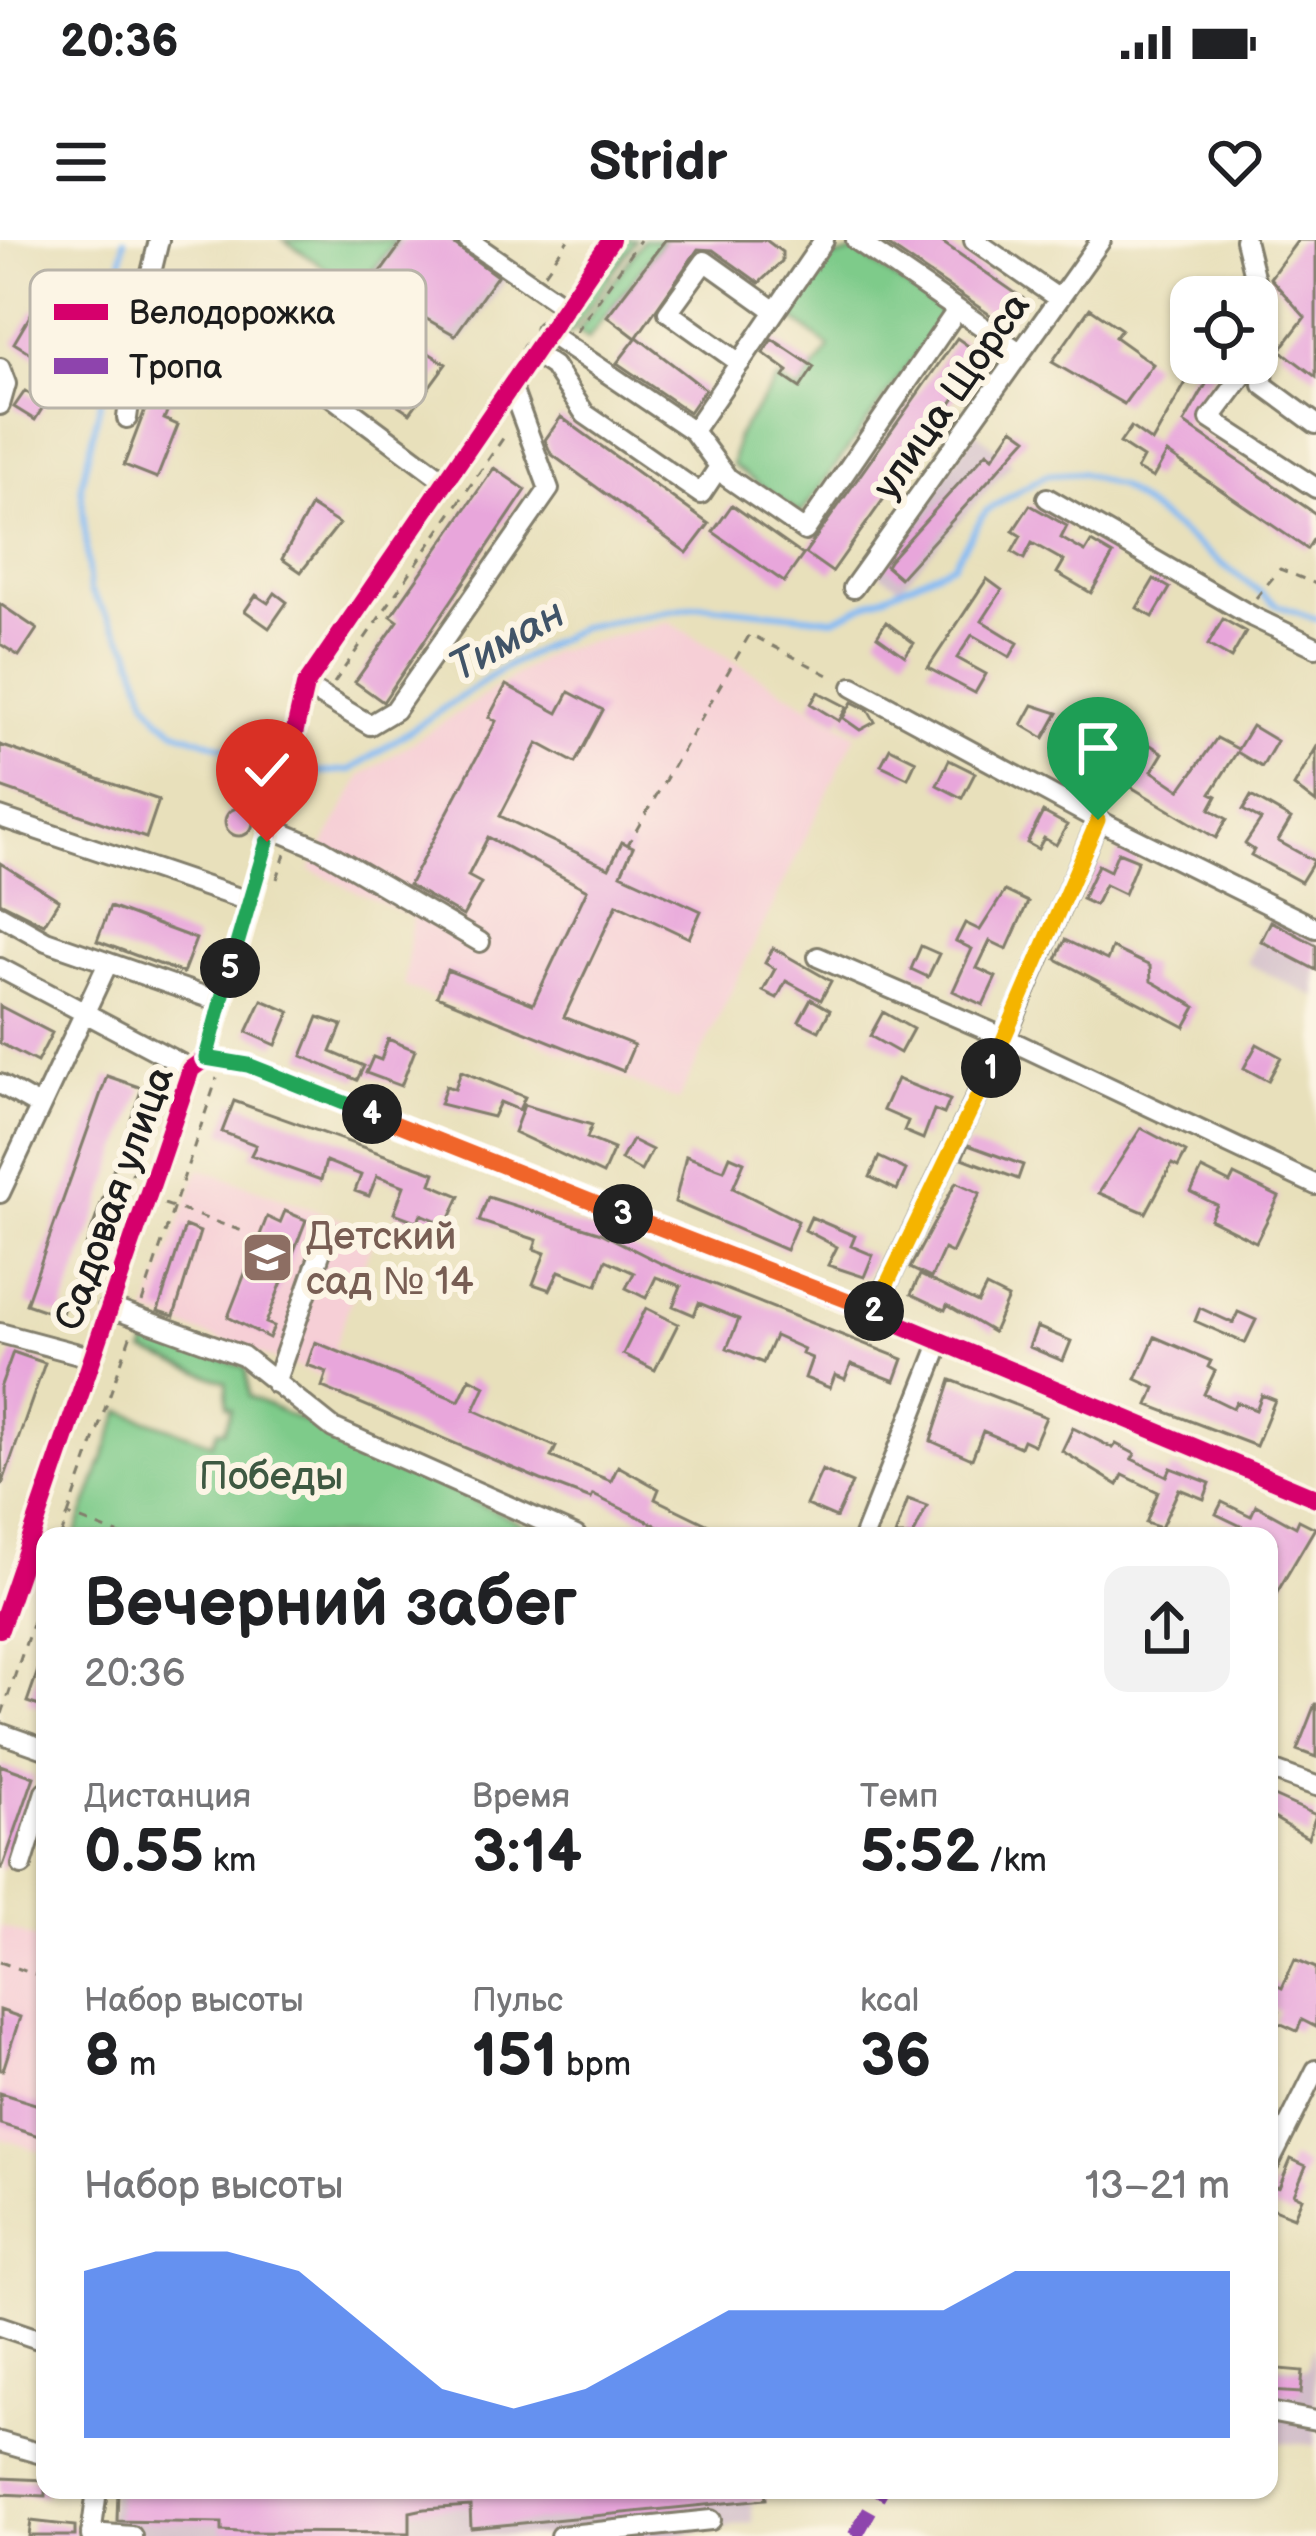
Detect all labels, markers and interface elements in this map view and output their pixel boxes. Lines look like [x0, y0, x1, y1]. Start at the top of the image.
text: 20:36 [60, 15, 179, 70]
icon: menu [48, 129, 114, 195]
icon: heart [1202, 129, 1268, 195]
text: Stridr [589, 130, 727, 195]
legend [30, 270, 426, 408]
map controls [1170, 276, 1278, 384]
button: locate [1170, 276, 1278, 384]
street label: улица Щорса [864, 284, 1040, 509]
text: Велодорожка [129, 294, 335, 334]
text: Тропа [129, 348, 223, 388]
water label: Тиман [441, 589, 574, 694]
pin [1047, 697, 1149, 820]
icon: arrive [1065, 715, 1131, 781]
pin [216, 719, 318, 842]
icon: check [234, 737, 300, 803]
pin: 5 [200, 938, 260, 998]
text: 5 [220, 948, 240, 988]
pin: 1 [961, 1038, 1021, 1098]
text: 1 [984, 1048, 998, 1088]
street label: Садовая улица [46, 1061, 185, 1337]
pin: 4 [342, 1084, 402, 1144]
text: 4 [362, 1094, 382, 1134]
pin: 3 [593, 1184, 653, 1244]
text: 3 [613, 1194, 633, 1234]
place label: Детский сад № 14 [306, 1214, 474, 1306]
school or university icon: Детский сад № 14 [239, 1229, 295, 1285]
pin: 2 [844, 1281, 904, 1341]
text: 2 [864, 1291, 884, 1331]
park label: Победы [199, 1454, 343, 1501]
text: Вечерний забег [84, 1566, 577, 1645]
button: share [1104, 1566, 1230, 1692]
text: 20:36 [84, 1651, 186, 1698]
text: Дистанция [84, 1777, 251, 1817]
text: Время [472, 1777, 570, 1817]
text: Темп [860, 1777, 938, 1817]
text: 0.55 [84, 1817, 204, 1889]
text: 3:14 [472, 1817, 582, 1889]
text: 5:52 [860, 1817, 980, 1889]
text: km [204, 1841, 256, 1881]
text: /km [980, 1841, 1047, 1881]
text: Набор высоты [84, 1981, 304, 2021]
text: Пульс [472, 1981, 563, 2021]
text: kcal [860, 1981, 919, 2021]
text: 8 [84, 2021, 120, 2093]
text: 151 [472, 2021, 557, 2093]
text: 36 [860, 2021, 931, 2093]
text: m [120, 2045, 156, 2085]
text: bpm [557, 2045, 631, 2085]
text: Набор высоты [84, 2163, 344, 2210]
text: 13–21 m [1085, 2163, 1230, 2210]

